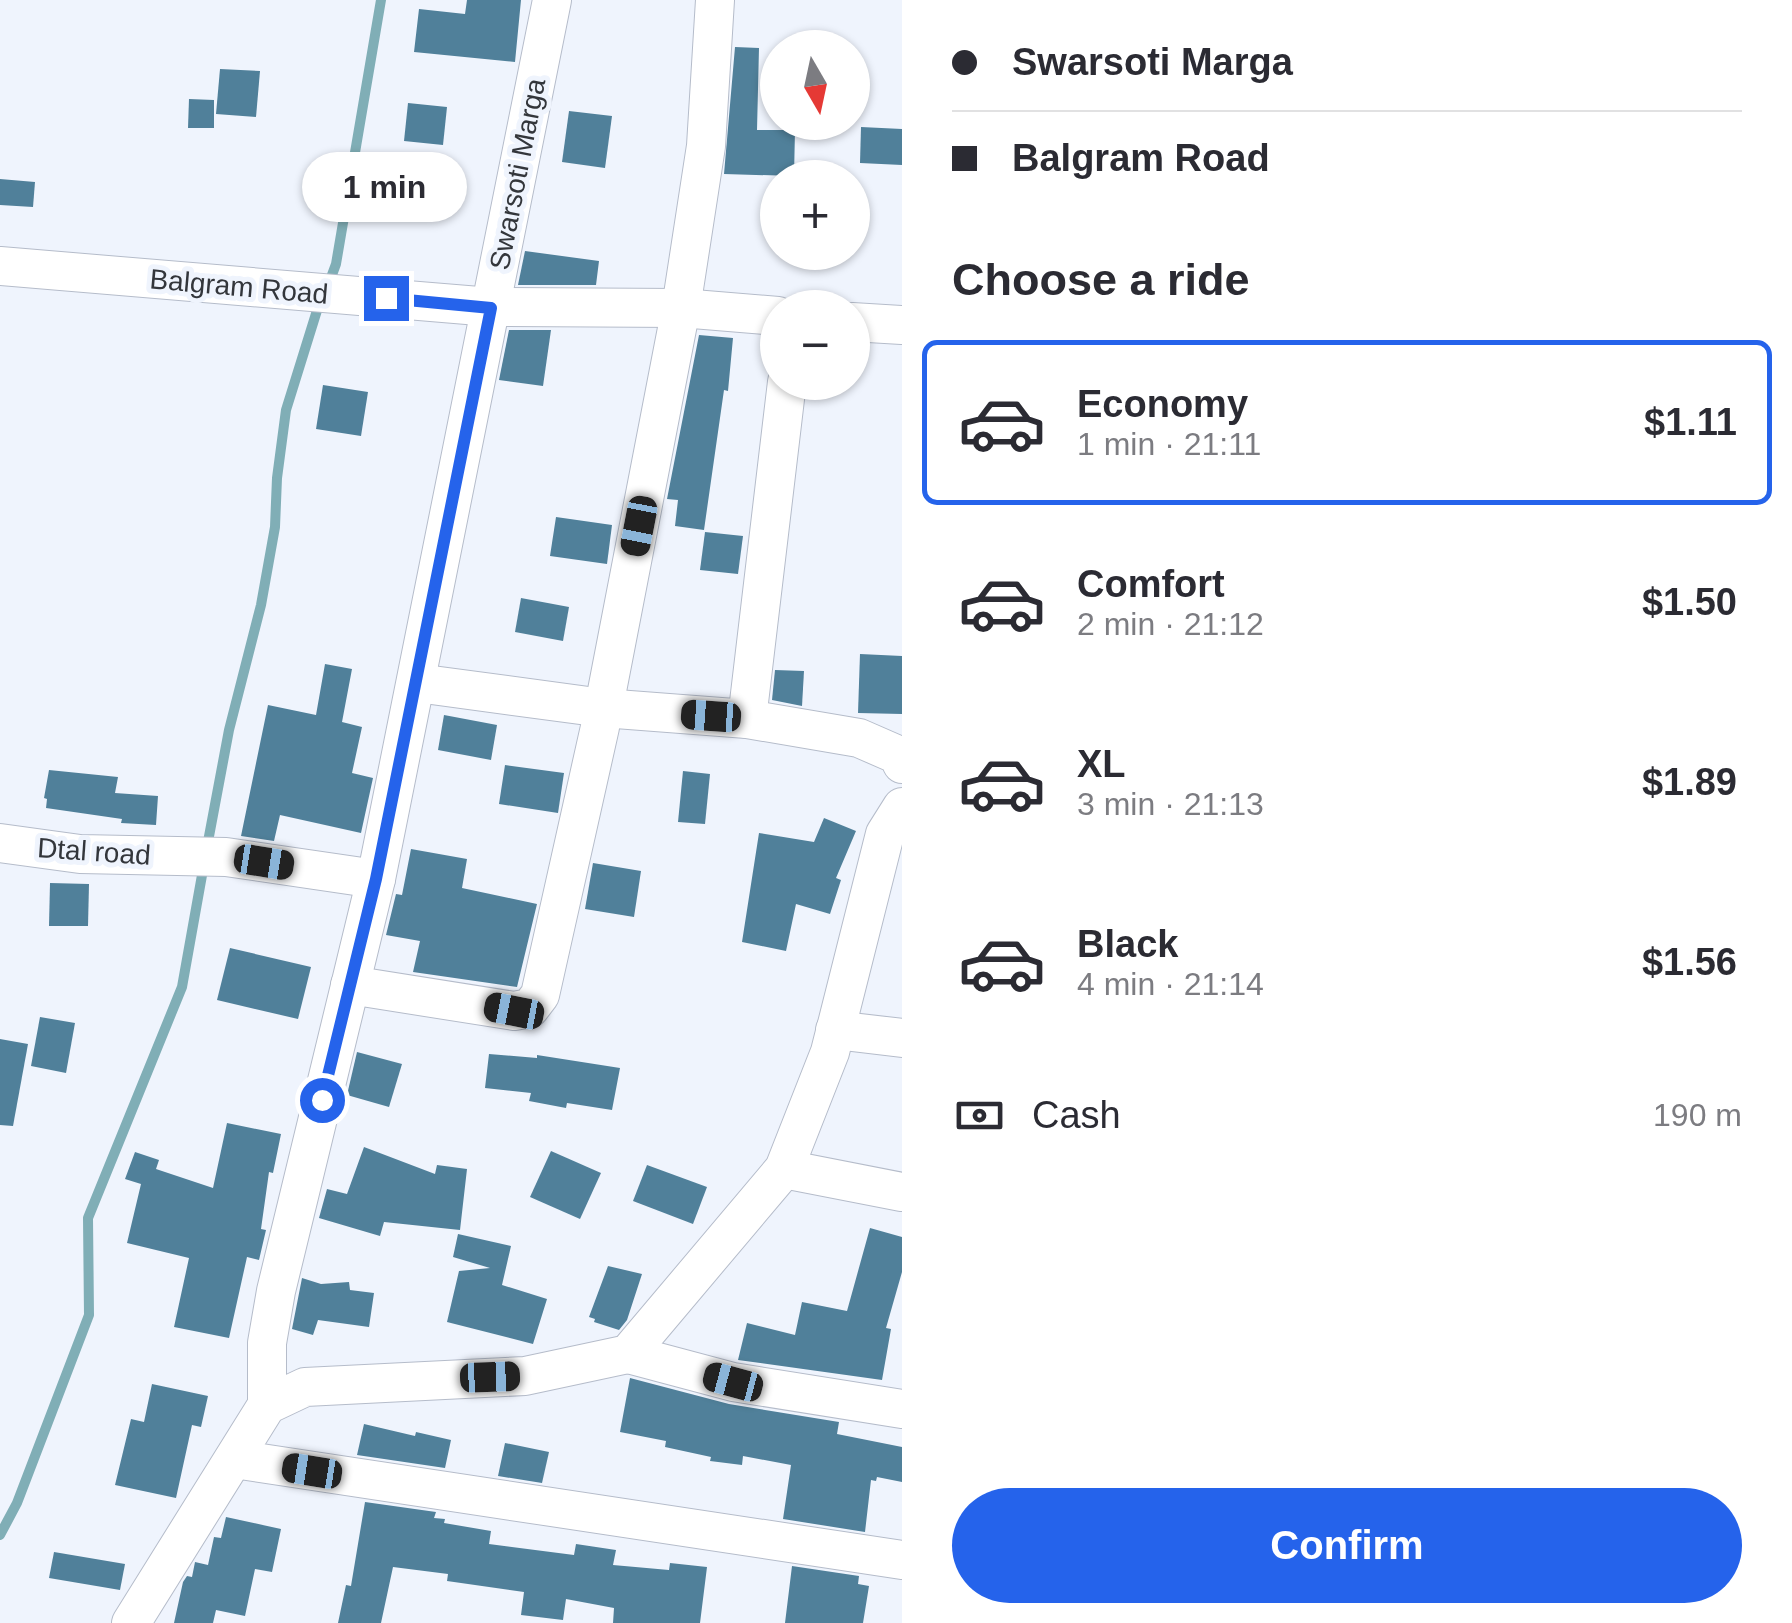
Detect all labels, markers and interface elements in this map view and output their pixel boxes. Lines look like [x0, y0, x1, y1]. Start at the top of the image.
north arrow [760, 30, 870, 140]
map controls [760, 30, 870, 400]
text: Swarsoti Marga [1012, 41, 1293, 83]
street label: Swarsoti Marga [484, 75, 551, 273]
text: Balgram Road [1012, 137, 1270, 179]
callout: 1 min [304, 153, 468, 223]
button: + [760, 160, 870, 270]
text: 1 min [343, 169, 426, 205]
text: Choose a ride [952, 254, 1250, 305]
street label: Balgram Road [148, 263, 329, 310]
route end [364, 276, 409, 321]
button: − [760, 290, 870, 400]
icon: car [957, 378, 1047, 468]
text: Economy [1077, 383, 1248, 425]
text: $1.11 [1644, 401, 1737, 443]
text: 1 min · 21:11 [1077, 426, 1261, 462]
car [619, 494, 659, 558]
icon: car [957, 558, 1047, 648]
text: Comfort [1077, 563, 1225, 605]
text: $1.50 [1642, 581, 1737, 623]
text: 2 min · 21:12 [1077, 606, 1264, 642]
car [680, 699, 742, 733]
icon: car [957, 738, 1047, 828]
text: XL [1077, 743, 1126, 785]
text: $1.89 [1642, 761, 1737, 803]
text: 3 min · 21:13 [1077, 786, 1264, 822]
street label: Dtal road [36, 832, 152, 871]
car [232, 842, 296, 882]
icon: car [957, 918, 1047, 1008]
text: Black [1077, 923, 1178, 965]
text: $1.56 [1642, 941, 1737, 983]
text: 4 min · 21:14 [1077, 966, 1264, 1002]
car [482, 991, 546, 1031]
route start [300, 1078, 345, 1123]
icon: cash [952, 1088, 1007, 1143]
text: Cash [1032, 1094, 1121, 1136]
text: 190 m [1653, 1097, 1742, 1133]
car [700, 1360, 766, 1404]
car [459, 1361, 521, 1393]
car [280, 1451, 344, 1491]
button: Confirm [952, 1488, 1742, 1603]

